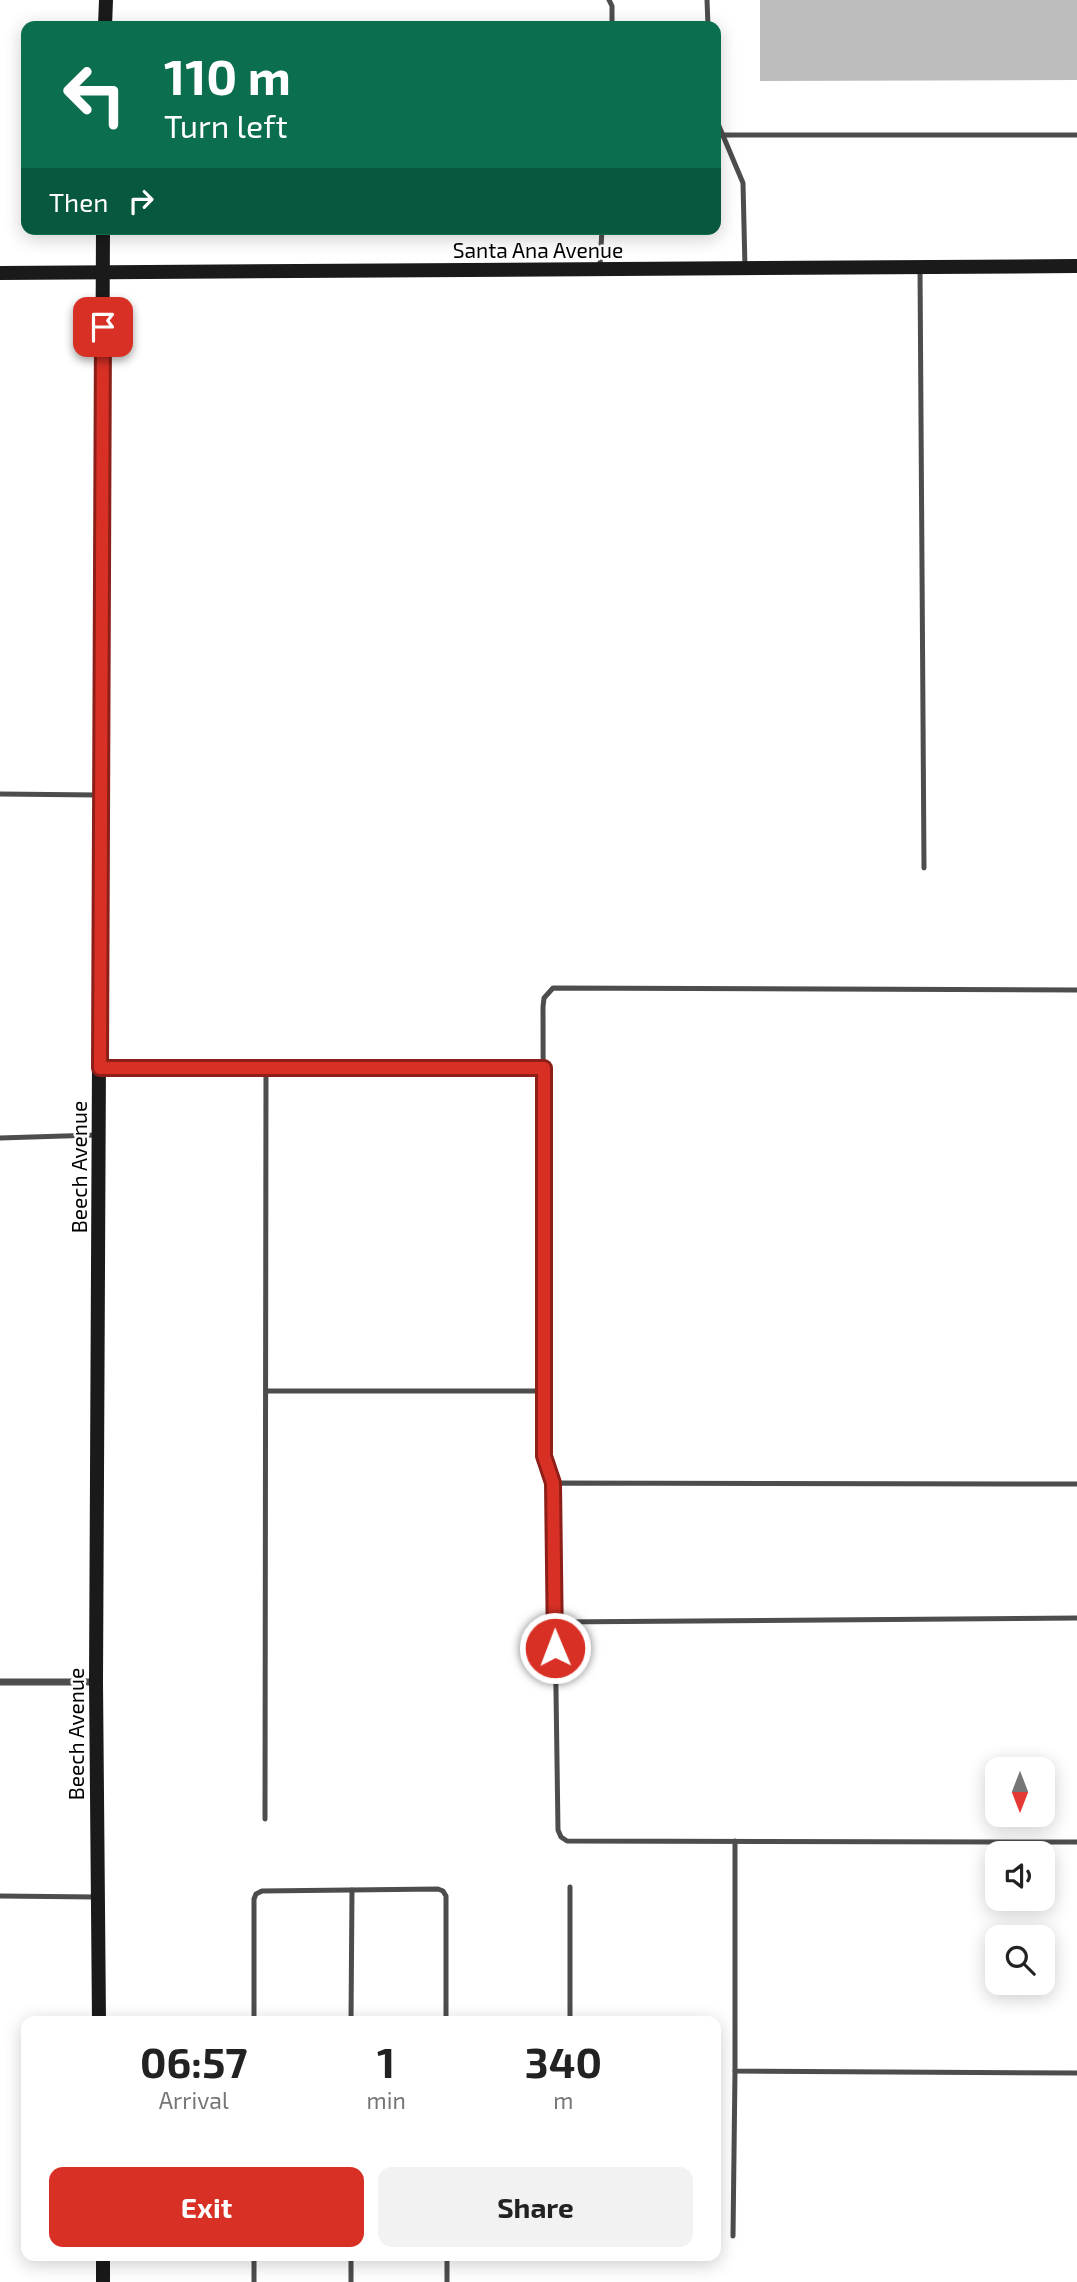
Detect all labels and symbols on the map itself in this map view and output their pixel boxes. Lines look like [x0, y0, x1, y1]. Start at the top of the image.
street label: Santa Ana Avenue [453, 237, 623, 262]
pin [73, 297, 133, 357]
street label: Beech Avenue [66, 1101, 91, 1233]
position arrow [518, 1611, 592, 1685]
street label: Beech Avenue [63, 1668, 88, 1800]
north arrow [985, 1757, 1055, 1827]

